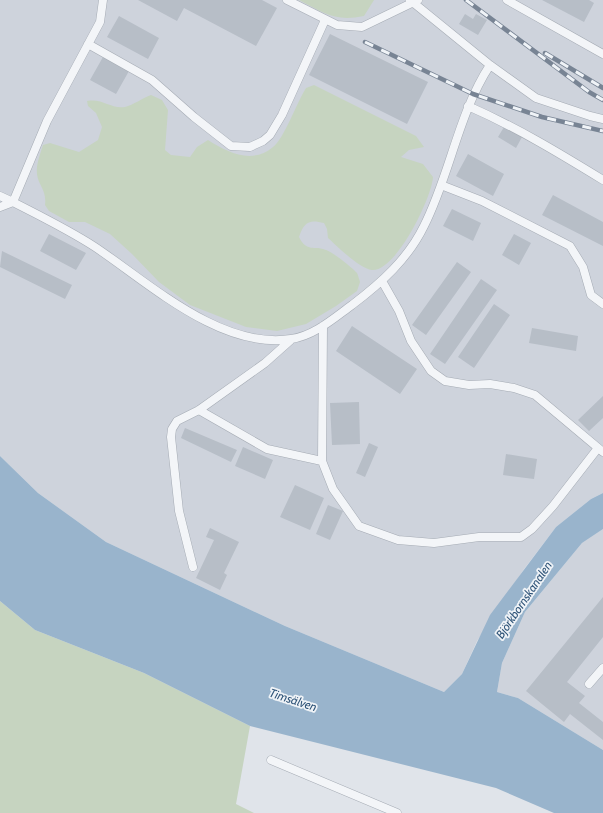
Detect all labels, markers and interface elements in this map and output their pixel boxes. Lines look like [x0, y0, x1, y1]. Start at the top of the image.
water label: Björkbornskanalen [492, 558, 555, 641]
water label: Timsälven [267, 685, 319, 714]

